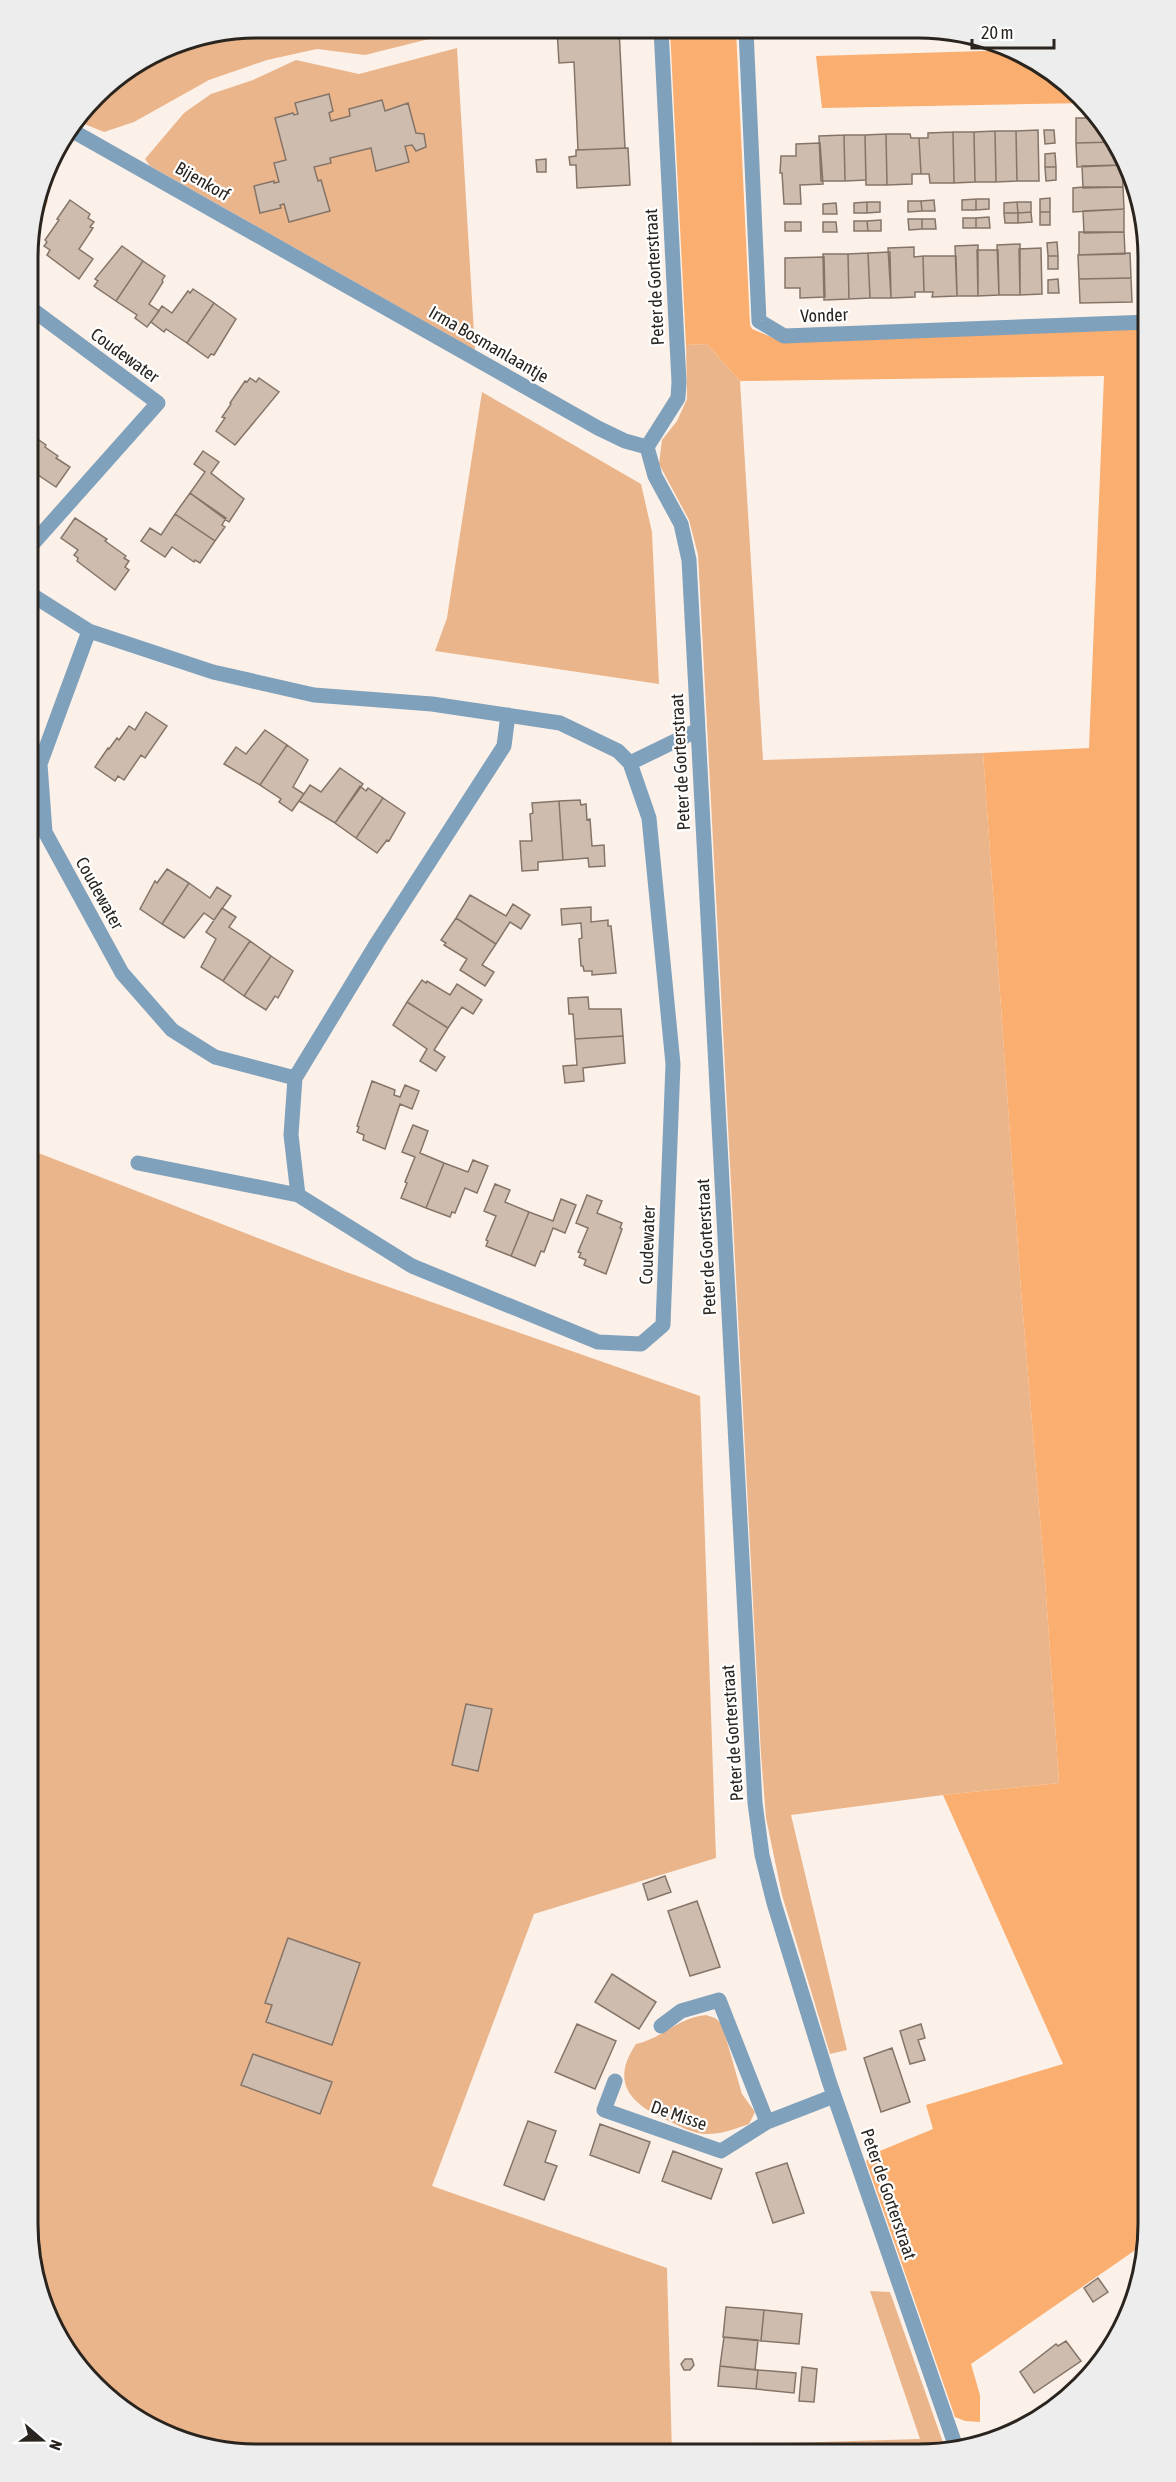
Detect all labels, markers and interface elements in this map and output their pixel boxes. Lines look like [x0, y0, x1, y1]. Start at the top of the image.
scale bar [972, 12, 1054, 50]
text: 20 m [981, 22, 1013, 43]
street label: Bijenkorf [172, 157, 234, 205]
street label: Peter de Gorterstraat [640, 208, 668, 346]
street label: Irma Bosmanlaantje [425, 301, 553, 387]
street label: Vonder [800, 304, 849, 326]
street label: Coudewater [87, 323, 164, 387]
street label: Peter de Gorterstraat [666, 693, 694, 831]
street label: Coudewater [72, 853, 129, 933]
street label: Peter de Gorterstraat [692, 1178, 720, 1316]
street label: Coudewater [635, 1204, 659, 1285]
street label: Peter de Gorterstraat [717, 1664, 747, 1802]
street label: De Misse [648, 2096, 710, 2134]
street label: Peter de Gorterstraat [857, 2126, 921, 2262]
north arrow [12, 2410, 72, 2470]
text: N [46, 2438, 66, 2453]

